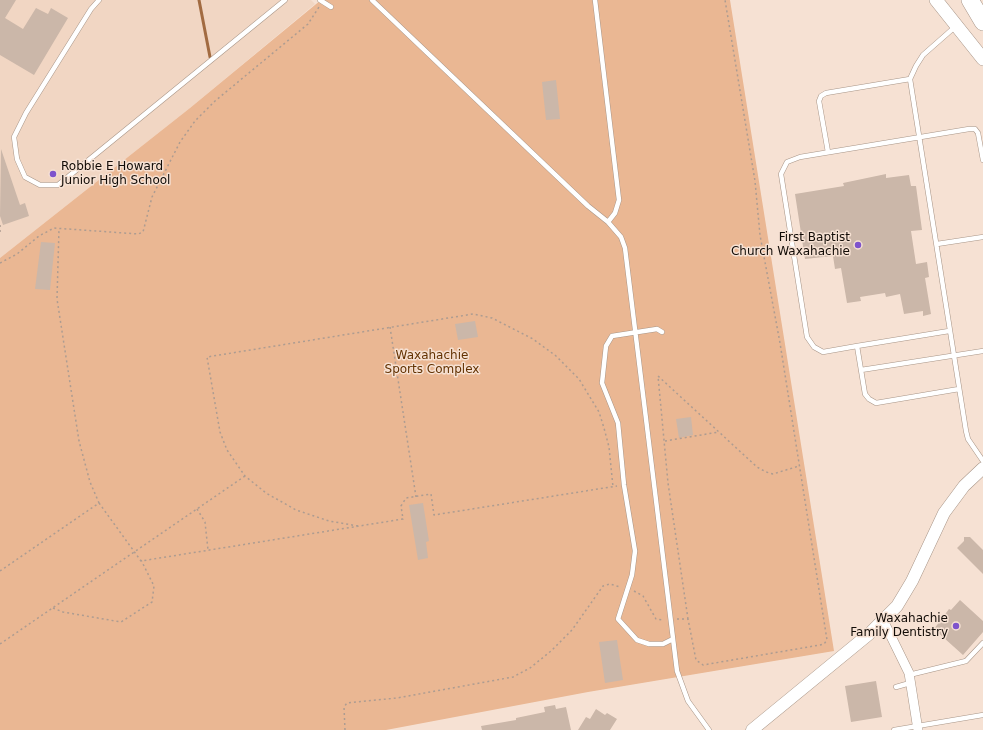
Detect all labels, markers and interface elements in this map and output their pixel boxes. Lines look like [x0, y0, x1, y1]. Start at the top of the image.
place label: Robbie E Howard Junior High School [61, 160, 170, 188]
marker: Robbie E Howard Junior High School [48, 169, 58, 179]
place label: First Baptist Church Waxahachie [731, 231, 850, 259]
marker: First Baptist Church Waxahachie [853, 240, 863, 250]
park label: Waxahachie Sports Complex [385, 349, 479, 377]
place label: Waxahachie Family Dentistry [850, 612, 948, 640]
marker: Waxahachie Family Dentistry [951, 621, 961, 631]

